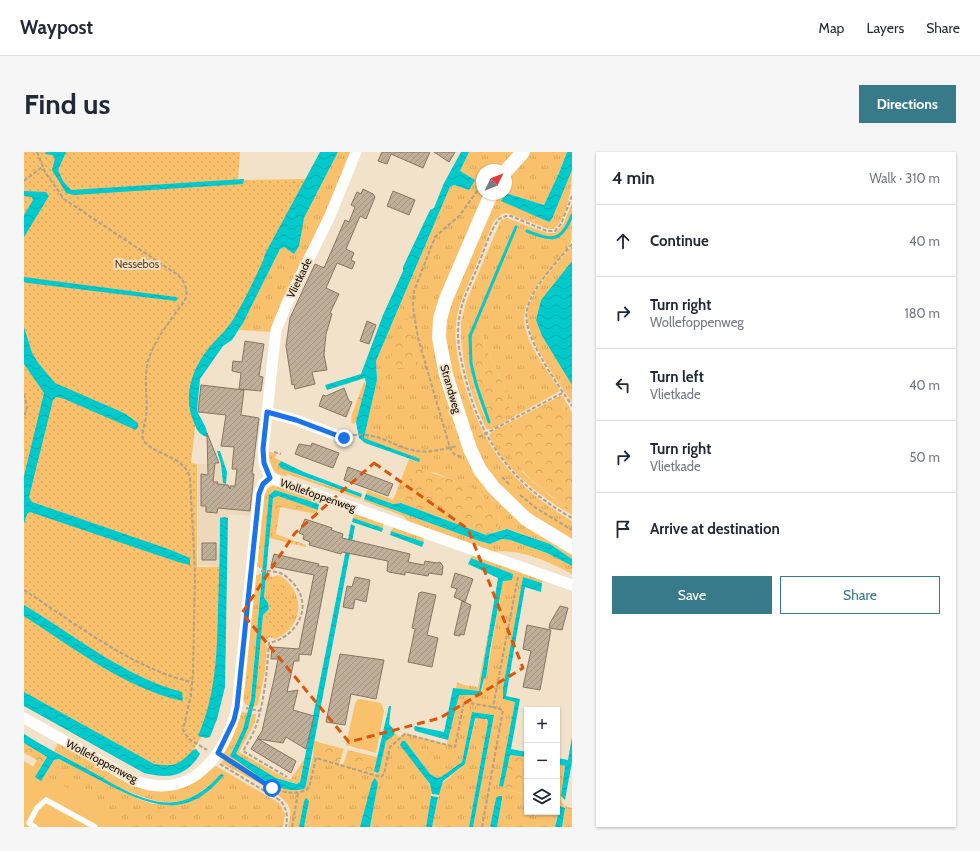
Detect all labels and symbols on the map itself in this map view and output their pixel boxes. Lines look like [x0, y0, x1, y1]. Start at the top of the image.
north arrow [476, 164, 512, 200]
street label: Vlietkade [283, 255, 315, 300]
park label: Nessebos [115, 257, 160, 271]
street label: Strandweg [437, 363, 465, 415]
route end [335, 429, 353, 447]
street label: Wollefoppenweg [278, 475, 358, 515]
street label: Wollefoppenweg [64, 736, 141, 786]
route start [263, 779, 281, 797]

